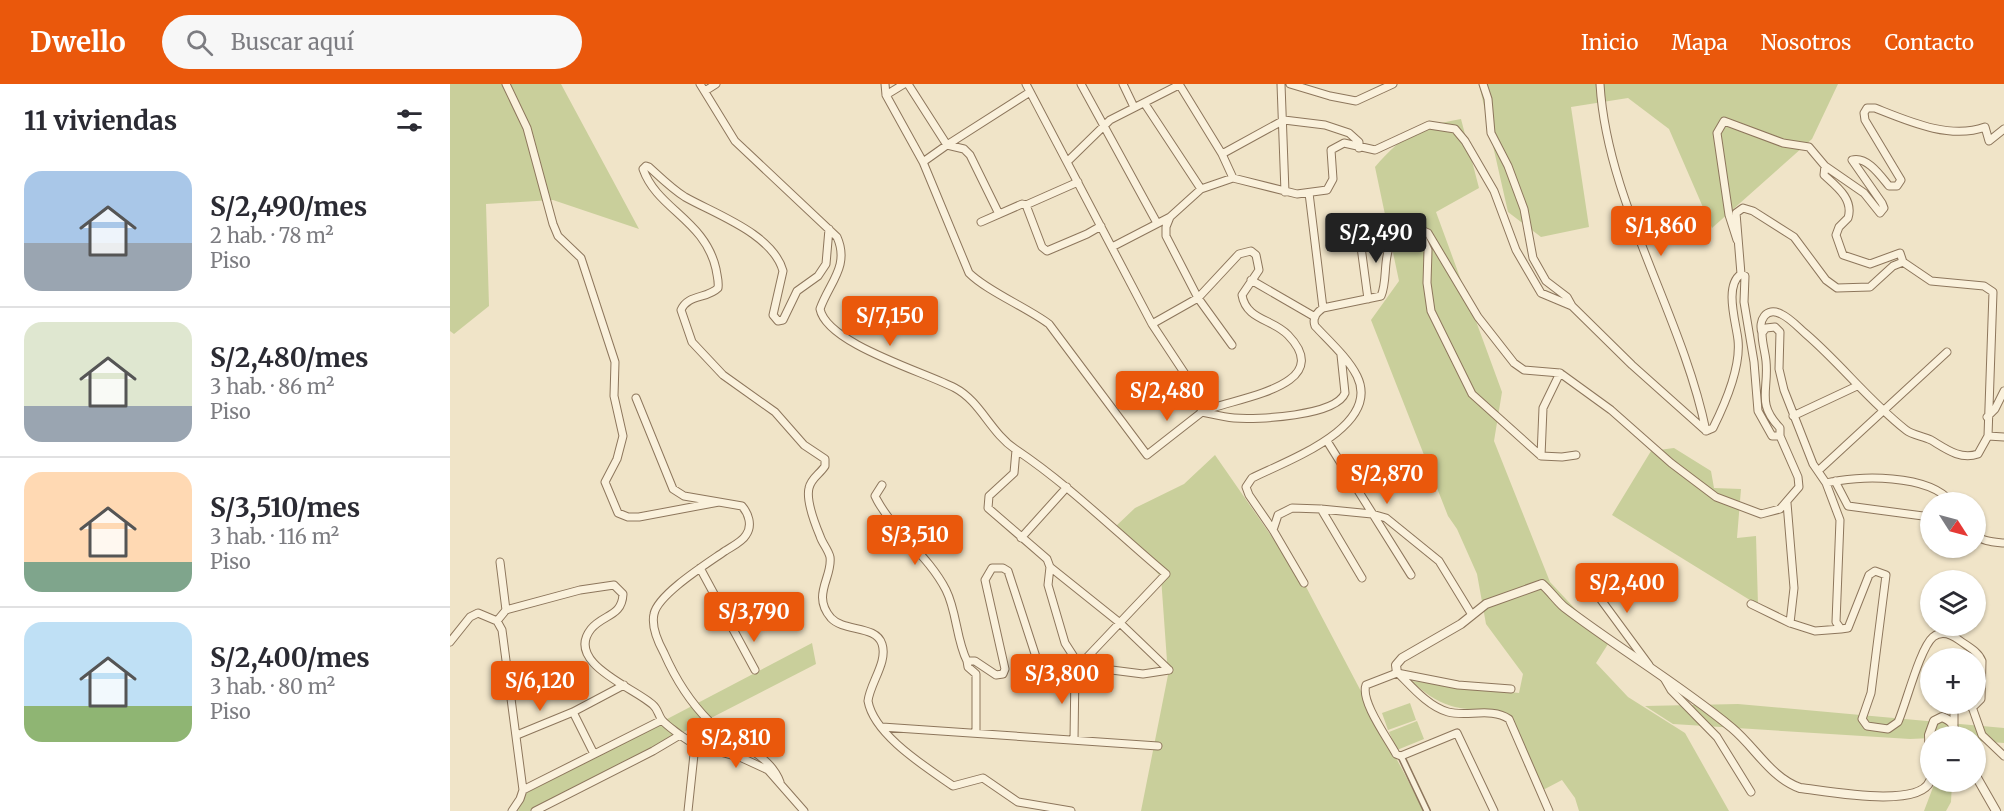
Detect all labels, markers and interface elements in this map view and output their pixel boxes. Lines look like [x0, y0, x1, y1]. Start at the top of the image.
search box [162, 15, 582, 69]
text: Dwello [30, 24, 126, 60]
icon: search [183, 26, 216, 59]
text: Buscar aquí [231, 28, 354, 56]
text: Inicio [1581, 29, 1639, 56]
text: Mapa [1672, 29, 1728, 56]
text: Nosotros [1761, 29, 1851, 56]
text: Contacto [1884, 29, 1974, 56]
text: 11 viviendas [24, 104, 177, 137]
icon: filters [393, 104, 426, 137]
text: S/2,490/mes [210, 190, 367, 223]
icon: home [72, 195, 144, 267]
pin: S/1,860 [1606, 206, 1716, 257]
pin: S/2,490 [1321, 213, 1431, 264]
text: S/1,860 [1625, 213, 1697, 238]
text: S/2,490 [1339, 220, 1413, 245]
text: 2 hab. · 78 m² [210, 223, 334, 248]
text: Piso [210, 248, 251, 273]
pin: S/7,150 [835, 296, 945, 347]
text: S/7,150 [856, 303, 924, 328]
text: S/2,480/mes [210, 341, 369, 374]
icon: home [72, 346, 144, 418]
pin: S/2,480 [1112, 371, 1222, 422]
text: 3 hab. · 86 m² [210, 374, 334, 399]
text: S/2,480 [1130, 378, 1204, 403]
text: Piso [210, 399, 251, 424]
pin: S/2,870 [1332, 454, 1442, 505]
text: S/2,870 [1351, 461, 1423, 486]
text: S/3,510/mes [210, 491, 360, 524]
north arrow [1920, 492, 1986, 558]
map controls [1920, 492, 1986, 792]
icon: home [72, 496, 144, 568]
pin: S/3,510 [860, 515, 970, 566]
text: S/3,510 [881, 522, 949, 547]
text: 3 hab. · 116 m² [210, 524, 339, 549]
text: Piso [210, 549, 251, 574]
pin: S/2,400 [1572, 563, 1682, 614]
text: S/2,400 [1589, 570, 1665, 595]
button: layers [1920, 570, 1986, 636]
pin: S/3,790 [699, 592, 809, 643]
text: S/3,790 [718, 599, 790, 624]
text: S/2,400/mes [210, 641, 370, 674]
icon: home [72, 646, 144, 718]
button: + [1920, 648, 1986, 714]
pin: S/3,800 [1007, 654, 1117, 705]
pin: S/6,120 [485, 661, 595, 712]
text: S/3,800 [1025, 661, 1099, 686]
text: S/6,120 [505, 668, 575, 693]
text: 3 hab. · 80 m² [210, 674, 335, 699]
text: Piso [210, 699, 251, 724]
pin: S/2,810 [681, 718, 791, 769]
text: S/2,810 [701, 725, 771, 750]
button: − [1920, 726, 1986, 792]

